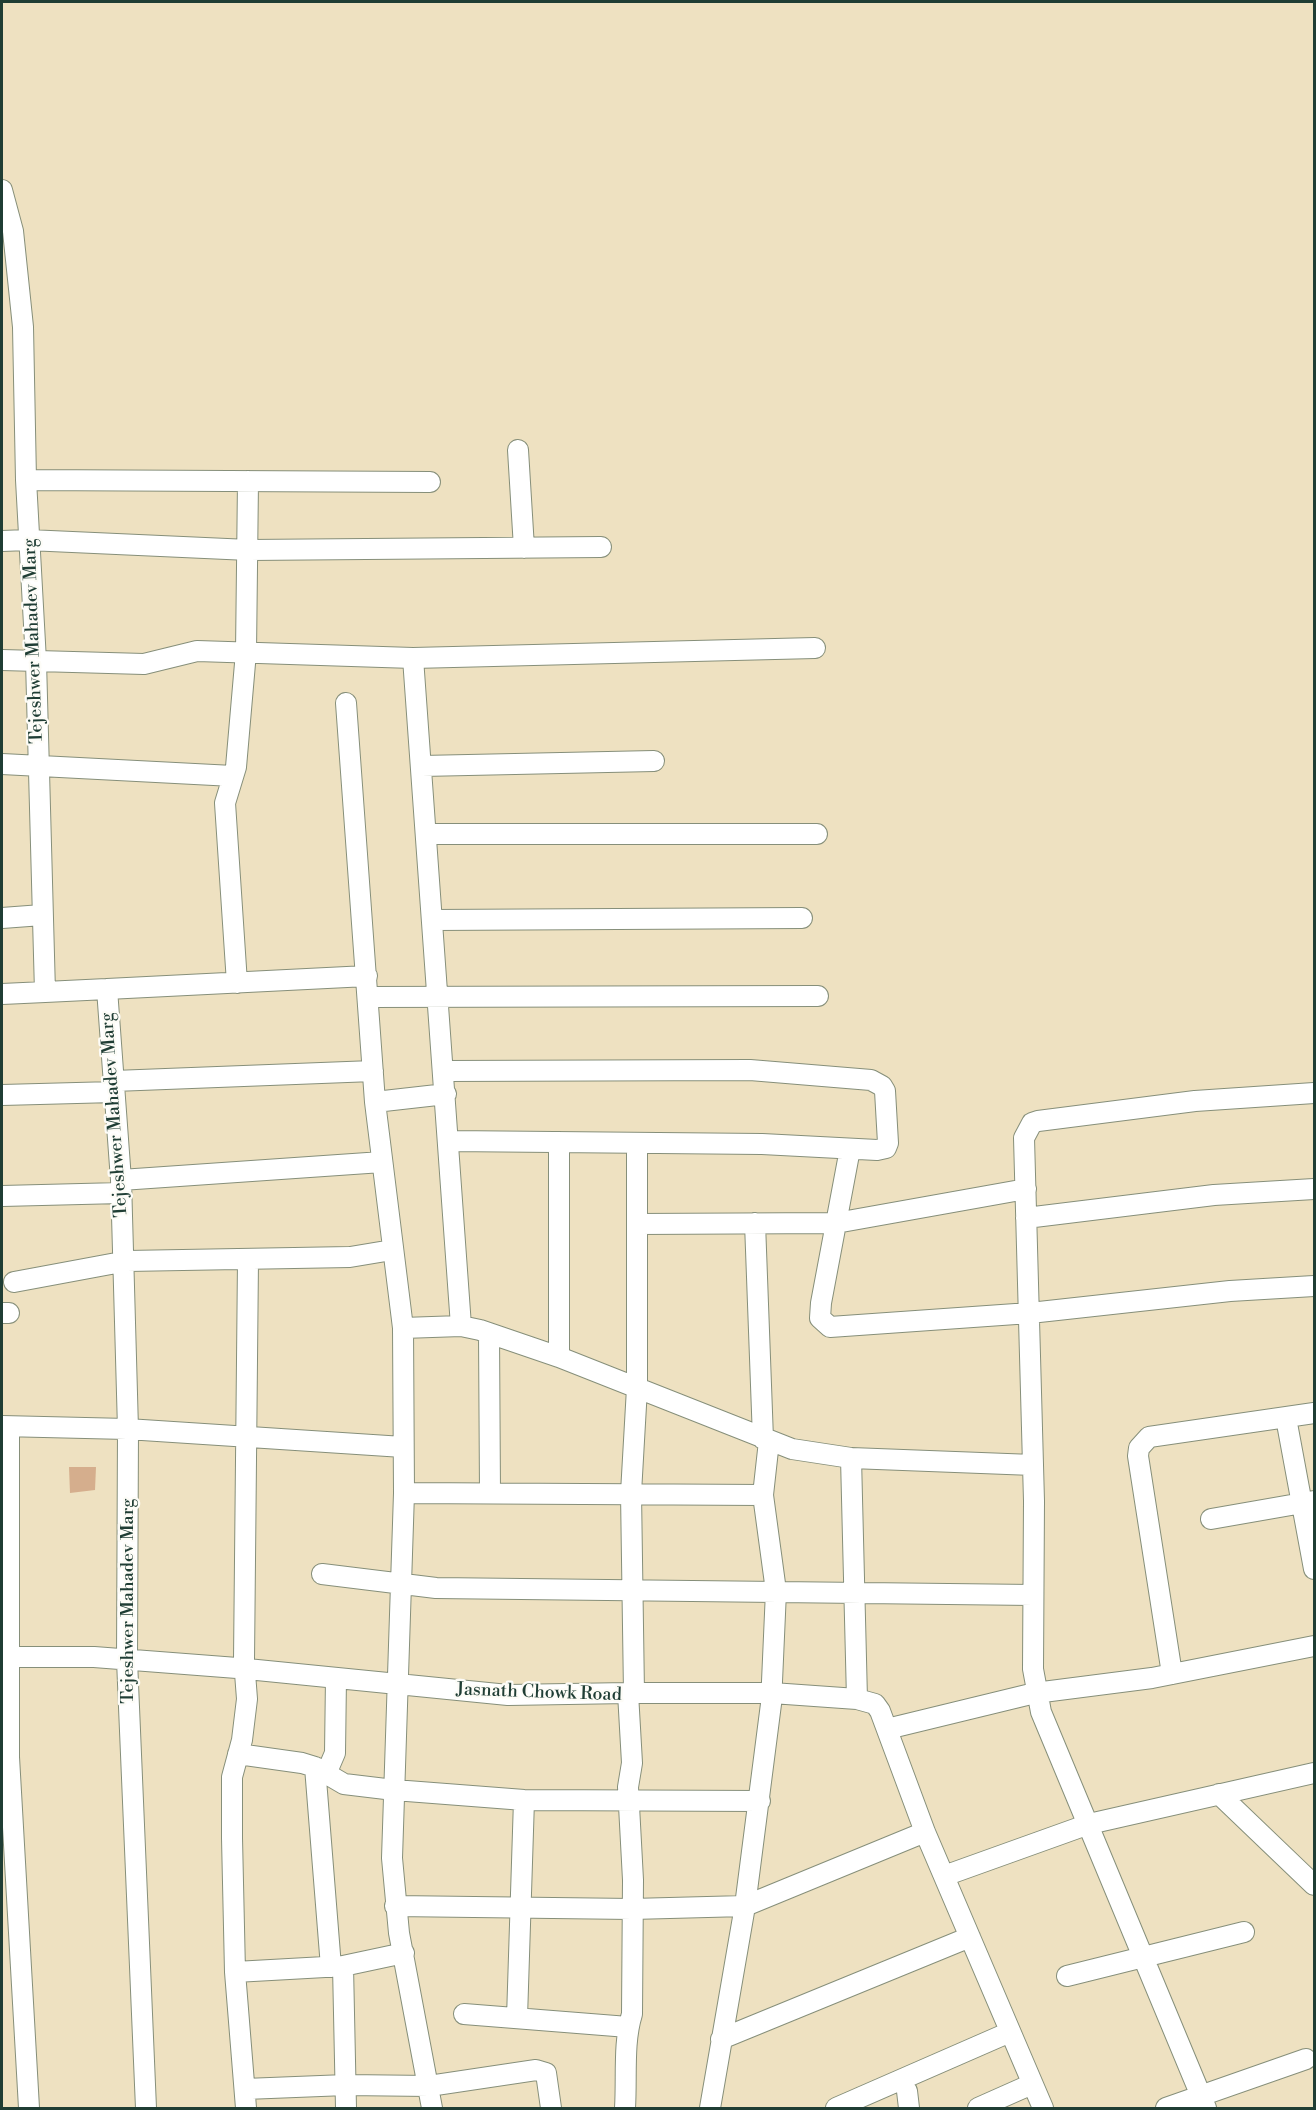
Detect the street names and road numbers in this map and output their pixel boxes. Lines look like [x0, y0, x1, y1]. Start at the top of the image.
street label: Tejeshwer Mahadev Marg [20, 538, 48, 744]
street label: Tejeshwer Mahadev Marg [97, 1012, 133, 1218]
street label: Tejeshwer Mahadev Marg [118, 1498, 140, 1704]
street label: Jasnath Chowk Road [456, 1679, 622, 1707]

